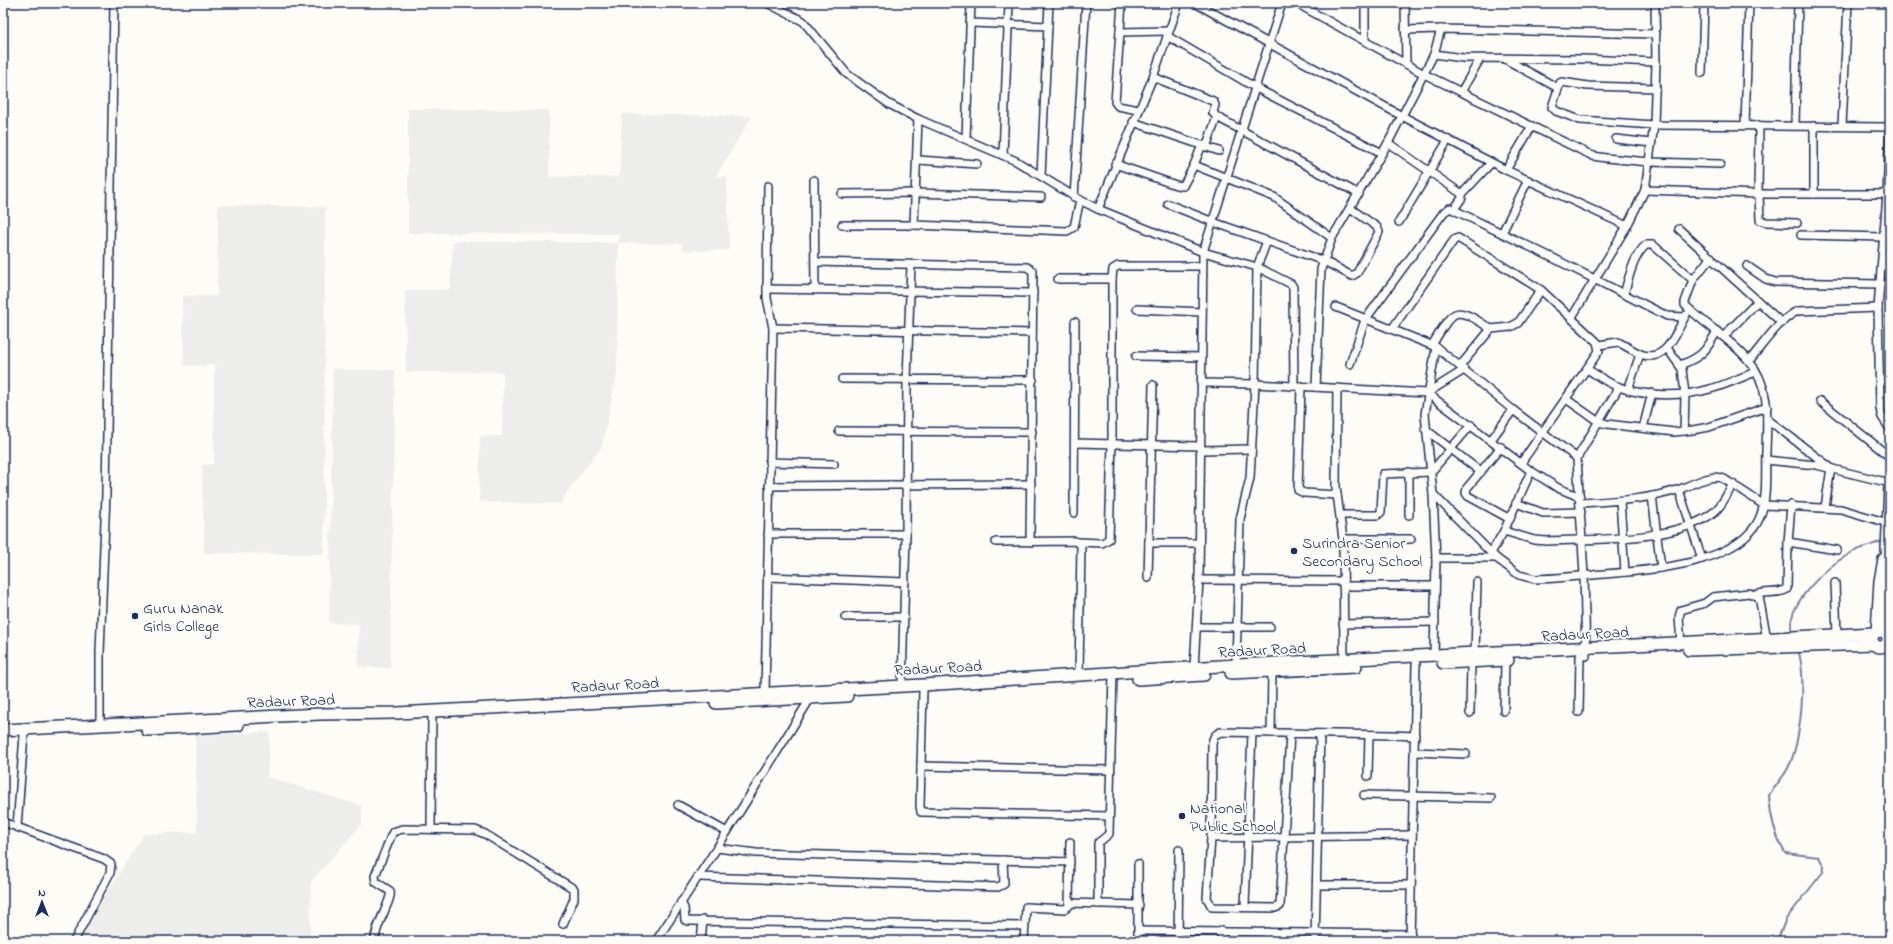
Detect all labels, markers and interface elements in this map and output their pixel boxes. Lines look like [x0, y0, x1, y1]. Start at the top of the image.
place label: Surindra Senior Secondary School [1302, 532, 1422, 574]
marker: Surindra Senior Secondary School [1289, 546, 1299, 556]
place label: Guru Nanak Girls College [143, 597, 224, 639]
marker: Guru Nanak Girls College [130, 611, 140, 621]
street label: Radaur Road [1541, 621, 1630, 649]
street label: Radaur Road [1218, 637, 1307, 665]
street label: Radaur Road [894, 655, 983, 683]
street label: Radaur Road [571, 672, 660, 700]
street label: Radaur Road [247, 688, 335, 716]
place label: National Public School [1190, 797, 1276, 839]
marker: National Public School [1177, 811, 1187, 821]
north arrow [22, 882, 62, 922]
text: N [38, 885, 46, 901]

